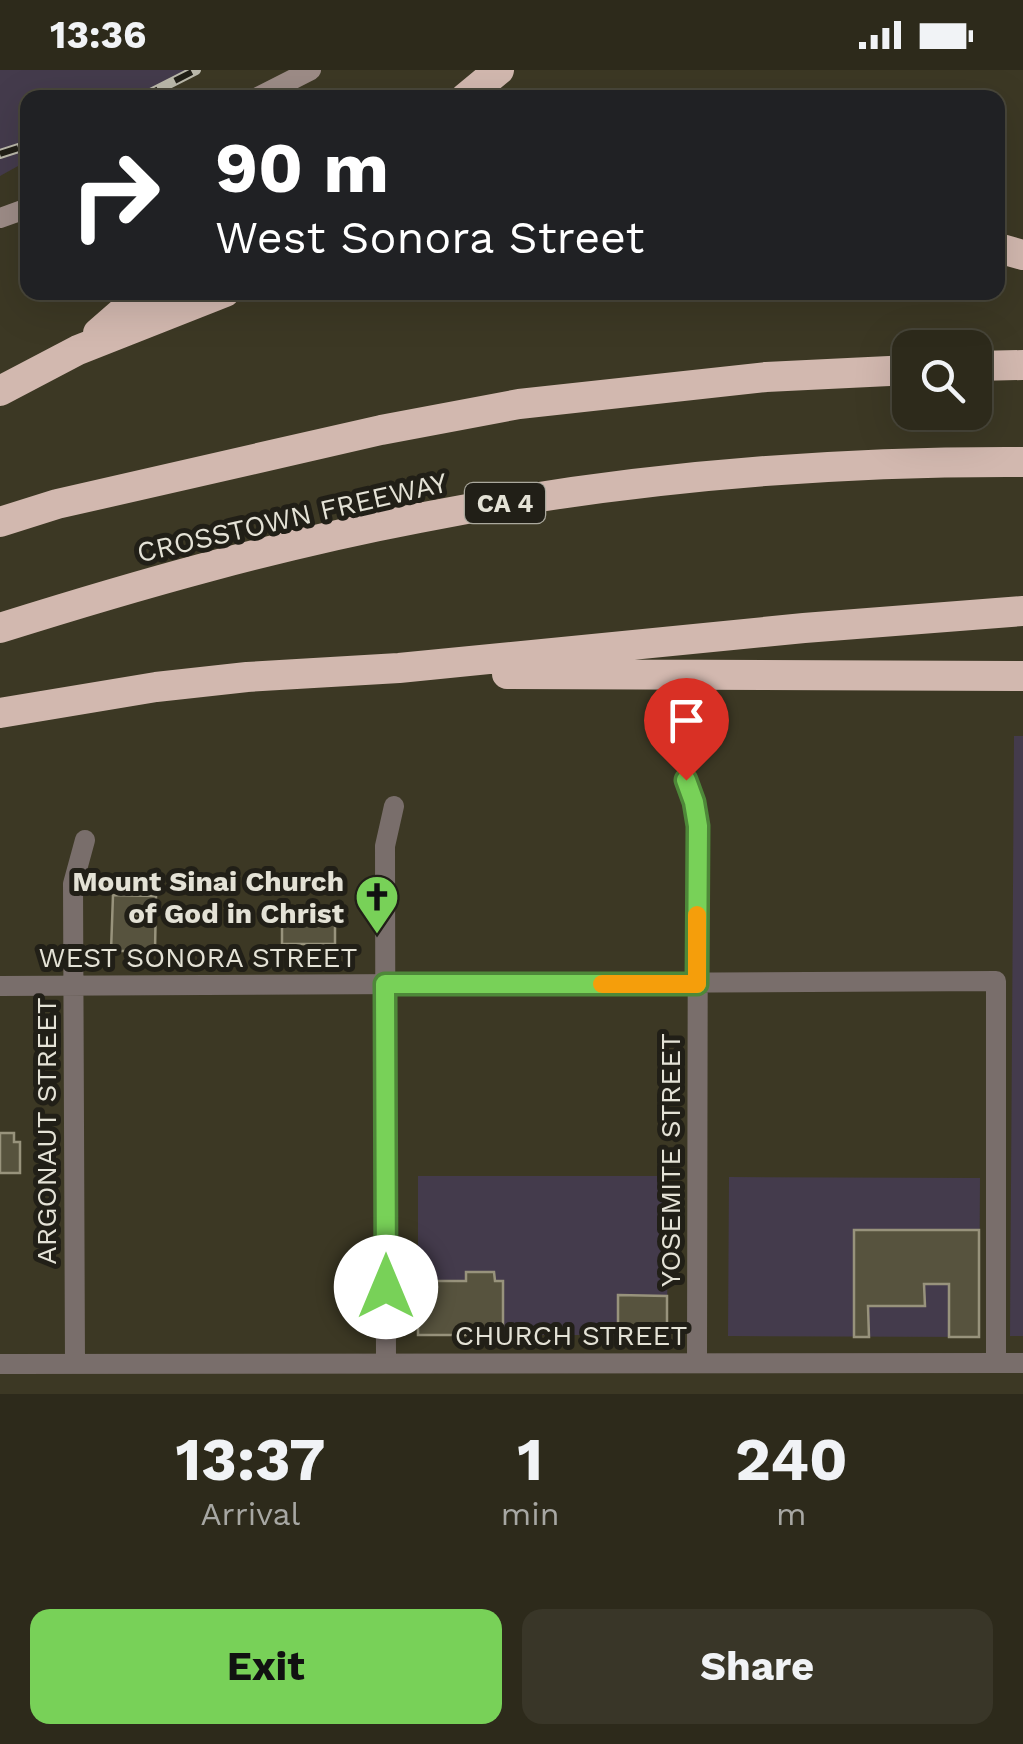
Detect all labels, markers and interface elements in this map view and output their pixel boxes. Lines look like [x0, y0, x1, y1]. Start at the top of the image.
text: 13:36 [50, 13, 146, 57]
text: 90 m [215, 127, 389, 209]
icon: right [50, 130, 180, 260]
text: West Sonora Street [215, 211, 644, 264]
map controls [892, 330, 992, 430]
button: search [892, 330, 992, 430]
street label: CROSSTOWN FREEWAY [134, 466, 451, 569]
road number: CA 4 [465, 483, 545, 523]
pin [644, 678, 729, 781]
icon: arrive [659, 693, 714, 748]
place label: Mount Sinai Church of God in Christ [72, 865, 344, 930]
church icon: Mount Sinai Church of God in Christ [354, 874, 400, 935]
street label: WEST SONORA STREET [39, 941, 357, 974]
street label: ARGONAUT STREET [30, 997, 63, 1265]
street label: YOSEMITE STREET [654, 1033, 687, 1287]
position arrow [334, 1235, 438, 1339]
street label: CHURCH STREET [455, 1319, 687, 1352]
text: 13:37 [175, 1424, 325, 1495]
text: 1 [517, 1424, 543, 1495]
text: 240 [735, 1424, 848, 1495]
text: Arrival [200, 1495, 300, 1533]
text: min [501, 1495, 560, 1533]
text: m [776, 1495, 807, 1533]
button: Exit [30, 1609, 502, 1724]
button: Share [522, 1609, 993, 1724]

